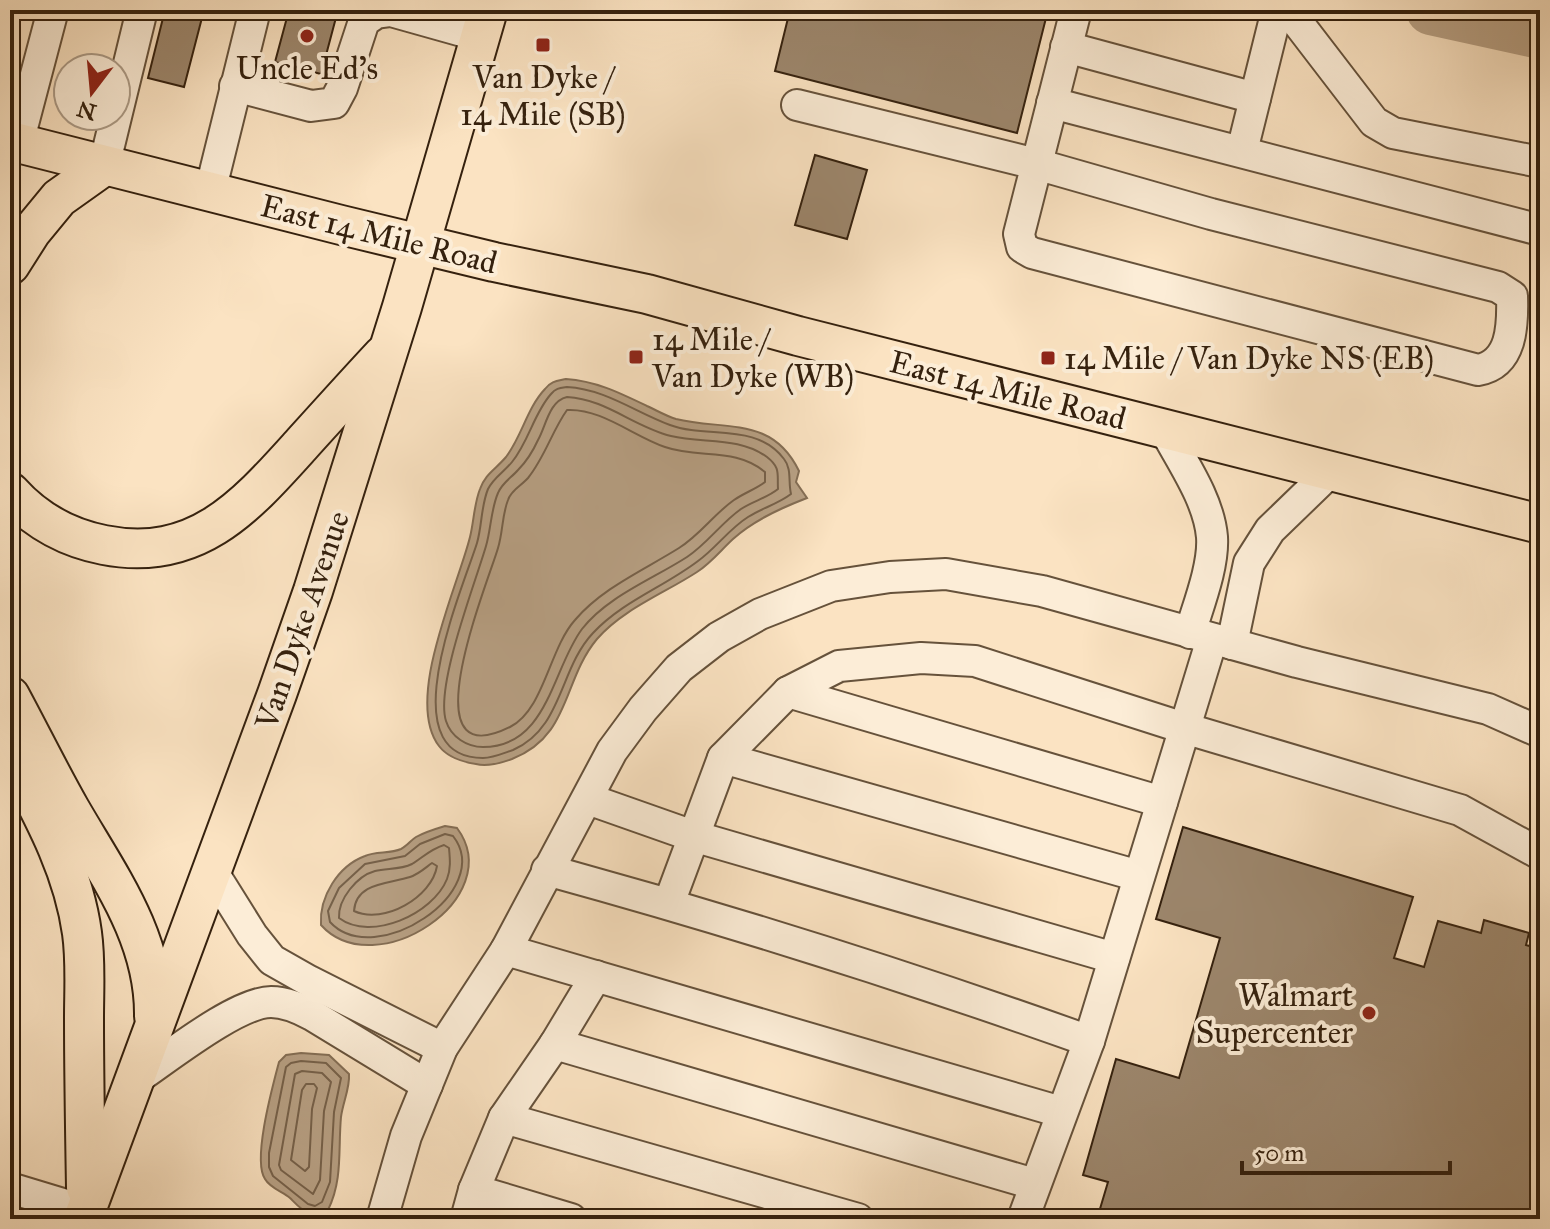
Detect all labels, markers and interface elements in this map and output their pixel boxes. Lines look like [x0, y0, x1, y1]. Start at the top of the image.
marker: Uncle Ed's [298, 27, 316, 45]
marker: Van Dyke / 14 Mile (SB) [534, 36, 552, 54]
place label: Uncle Ed's [236, 49, 378, 88]
north arrow [52, 52, 132, 132]
place label: Van Dyke / 14 Mile (SB) [460, 58, 626, 134]
text: N [74, 95, 99, 126]
street label: East 14 Mile Road [257, 186, 501, 283]
place label: 14 Mile / Van Dyke (WB) [651, 320, 854, 396]
place label: 14 Mile / Van Dyke NS (EB) [1064, 339, 1434, 378]
street label: East 14 Mile Road [886, 342, 1130, 439]
marker: 14 Mile / Van Dyke (WB) [627, 348, 645, 366]
marker: 14 Mile / Van Dyke NS (EB) [1039, 349, 1057, 367]
street label: Van Dyke Avenue [247, 506, 358, 735]
place label: Walmart Supercenter [1196, 976, 1353, 1052]
marker: Walmart Supercenter [1360, 1004, 1378, 1022]
scale bar [1242, 1125, 1450, 1175]
text: 50 m [1254, 1138, 1304, 1168]

